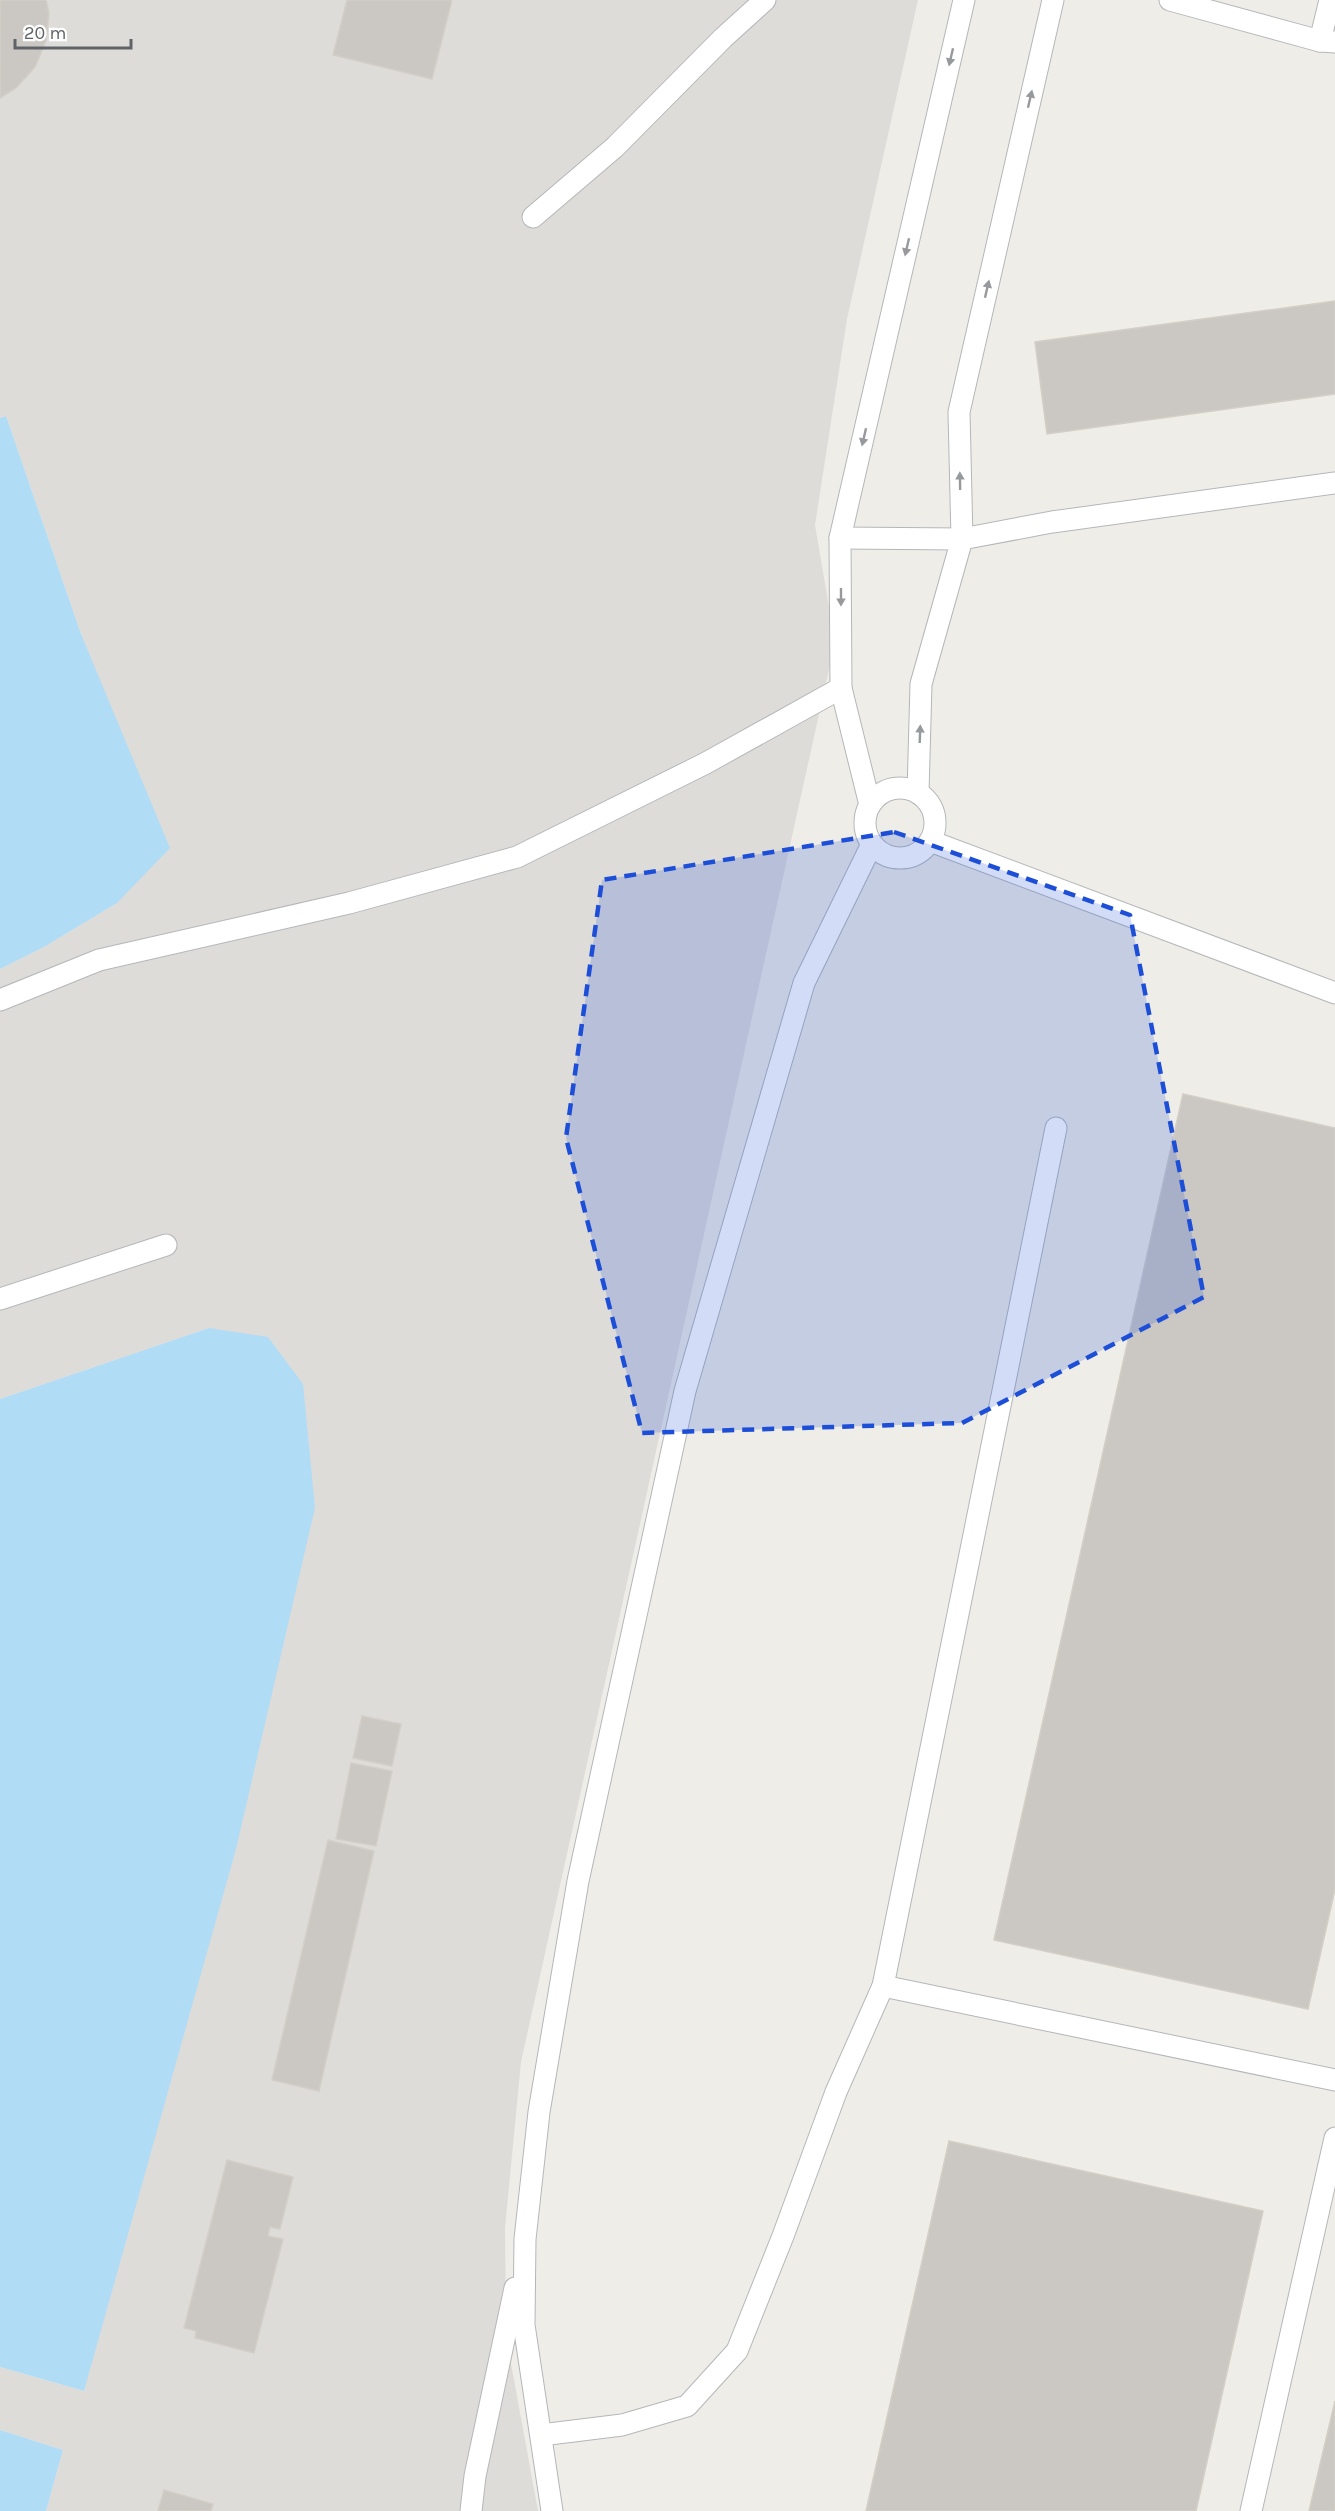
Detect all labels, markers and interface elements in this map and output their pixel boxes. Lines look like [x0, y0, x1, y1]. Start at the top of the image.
scale bar [15, 12, 130, 50]
text: 20 m [24, 22, 66, 44]
one-way arrow [946, 48, 956, 66]
one-way arrow [1026, 90, 1036, 108]
one-way arrow [902, 238, 912, 256]
one-way arrow [983, 279, 992, 298]
one-way arrow [858, 428, 868, 446]
one-way arrow [956, 471, 965, 490]
one-way arrow [836, 587, 846, 606]
one-way arrow [915, 725, 925, 744]

